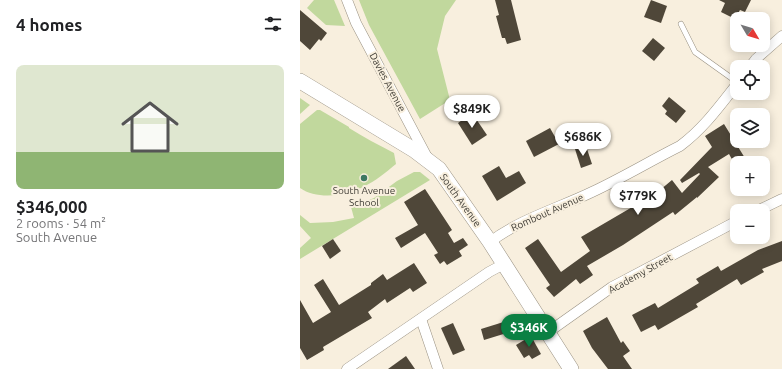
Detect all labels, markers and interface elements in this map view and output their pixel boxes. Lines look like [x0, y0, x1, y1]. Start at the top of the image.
north arrow [730, 12, 770, 52]
map controls [730, 12, 770, 244]
icon: filters [262, 13, 284, 35]
text: 4 homes [16, 15, 82, 34]
street label: Davies Avenue [367, 51, 408, 114]
button: locate [730, 60, 770, 100]
icon: home [114, 91, 186, 163]
pin: $849K [444, 95, 500, 129]
text: $849K [453, 101, 491, 115]
button: layers [730, 108, 770, 148]
pin: $686K [555, 123, 611, 157]
text: $686K [564, 129, 602, 143]
button: + [730, 156, 770, 196]
street label: South Avenue [438, 172, 483, 229]
marker: South Avenue School [359, 173, 369, 183]
pin: $779K [610, 182, 666, 216]
place label: South Avenue School [333, 185, 395, 208]
text: $779K [619, 188, 657, 202]
street label: Rombout Avenue [509, 192, 585, 233]
text: $346,000 [16, 197, 87, 216]
button: − [730, 204, 770, 244]
text: 2 rooms · 54 m² [16, 216, 106, 230]
text: South Avenue [16, 230, 97, 244]
street label: Academy Street [606, 251, 674, 296]
pin: $346K [501, 314, 557, 348]
text: $346K [510, 320, 548, 334]

